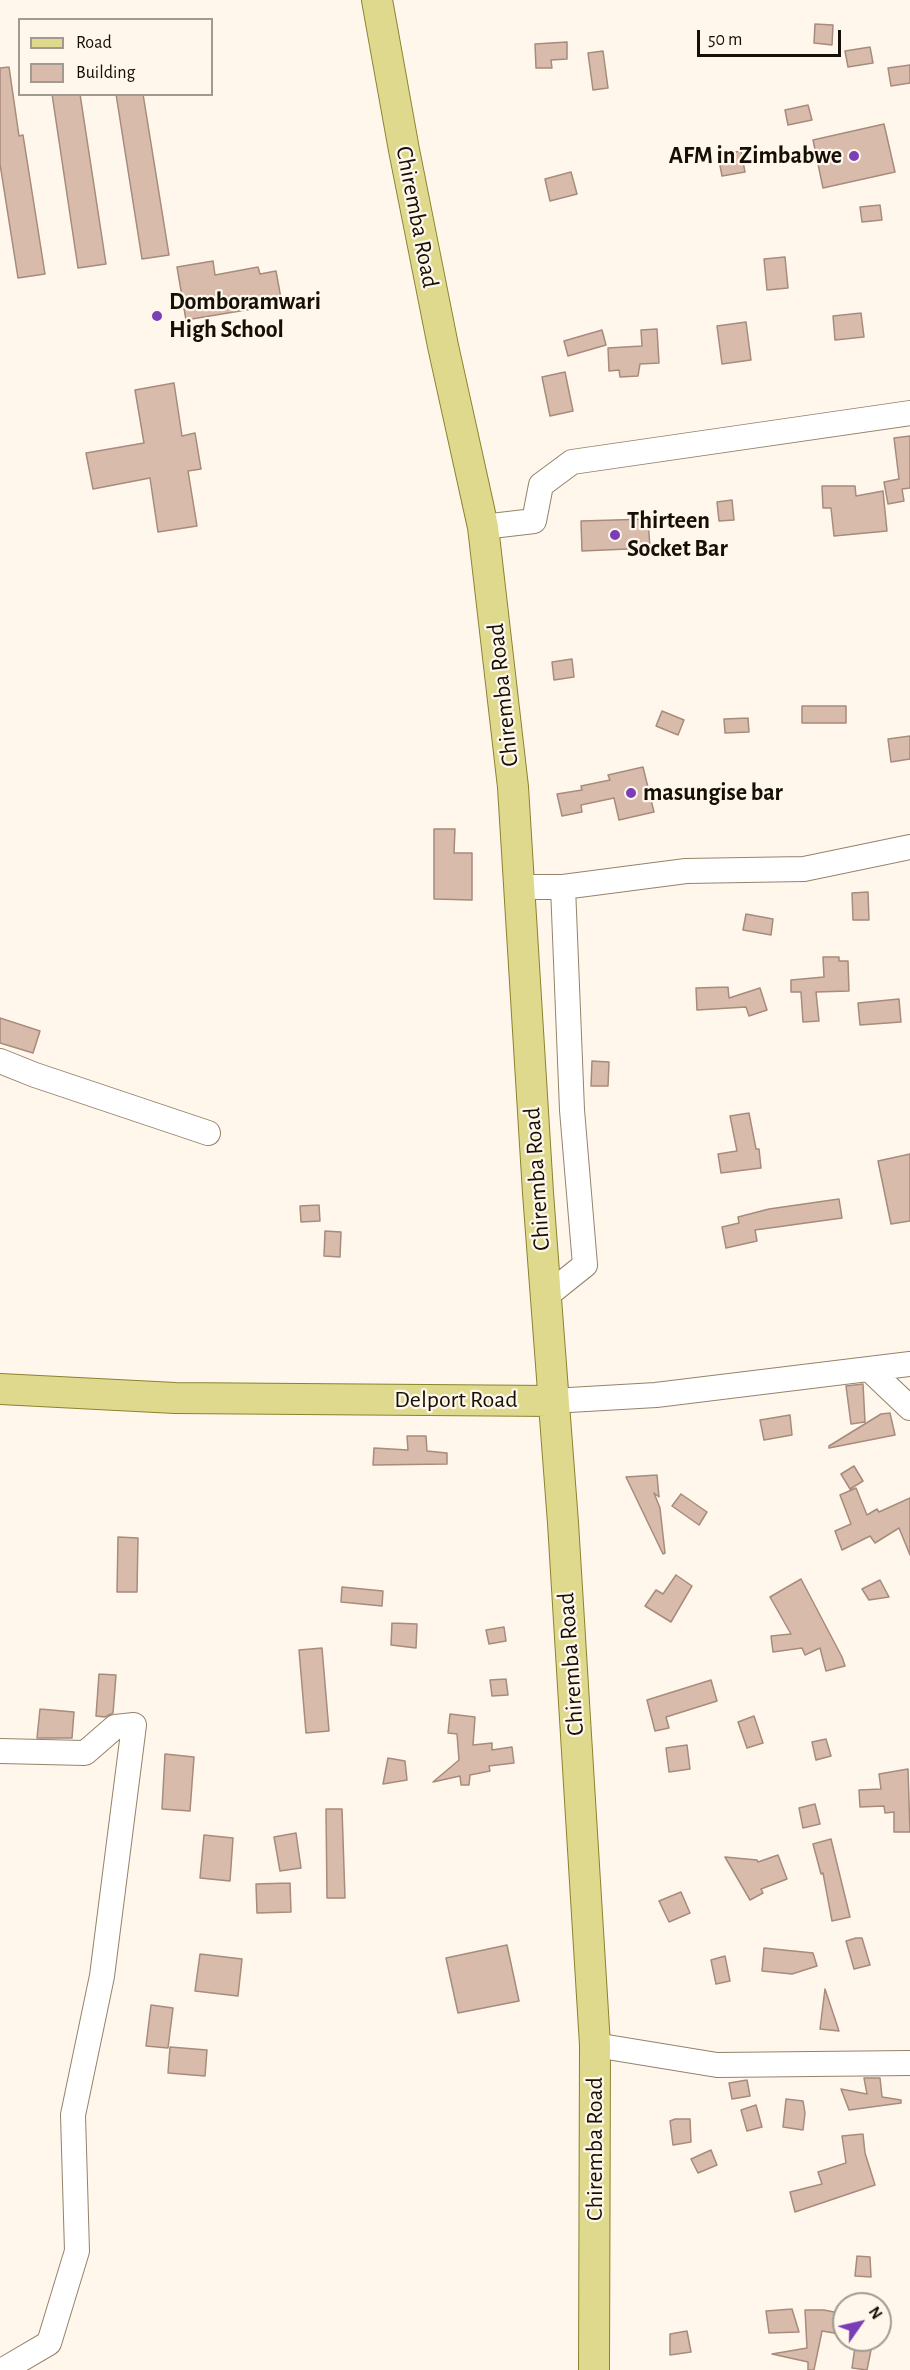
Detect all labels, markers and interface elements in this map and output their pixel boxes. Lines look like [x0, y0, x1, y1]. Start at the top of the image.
legend [18, 18, 213, 96]
scale bar [700, 18, 844, 56]
text: 50 m [708, 31, 742, 49]
text: Road [76, 34, 112, 52]
text: Building [76, 64, 135, 82]
place label: AFM in Zimbabwe [669, 142, 842, 170]
street label: Chiremba Road [389, 144, 445, 290]
marker: AFM in Zimbabwe [847, 149, 861, 163]
place label: Domboramwari High School [169, 288, 321, 344]
marker: Domboramwari High School [150, 309, 164, 323]
place label: Thirteen Socket Bar [627, 507, 728, 563]
marker: Thirteen Socket Bar [608, 528, 622, 542]
street label: Chiremba Road [481, 622, 525, 768]
place label: masungise bar [643, 779, 783, 807]
marker: masungise bar [624, 786, 638, 800]
street label: Chiremba Road [518, 1106, 556, 1252]
street label: Delport Road [394, 1386, 518, 1414]
street label: Chiremba Road [552, 1591, 590, 1737]
street label: Chiremba Road [581, 2077, 609, 2221]
north arrow [832, 2292, 892, 2352]
text: N [866, 2304, 885, 2322]

